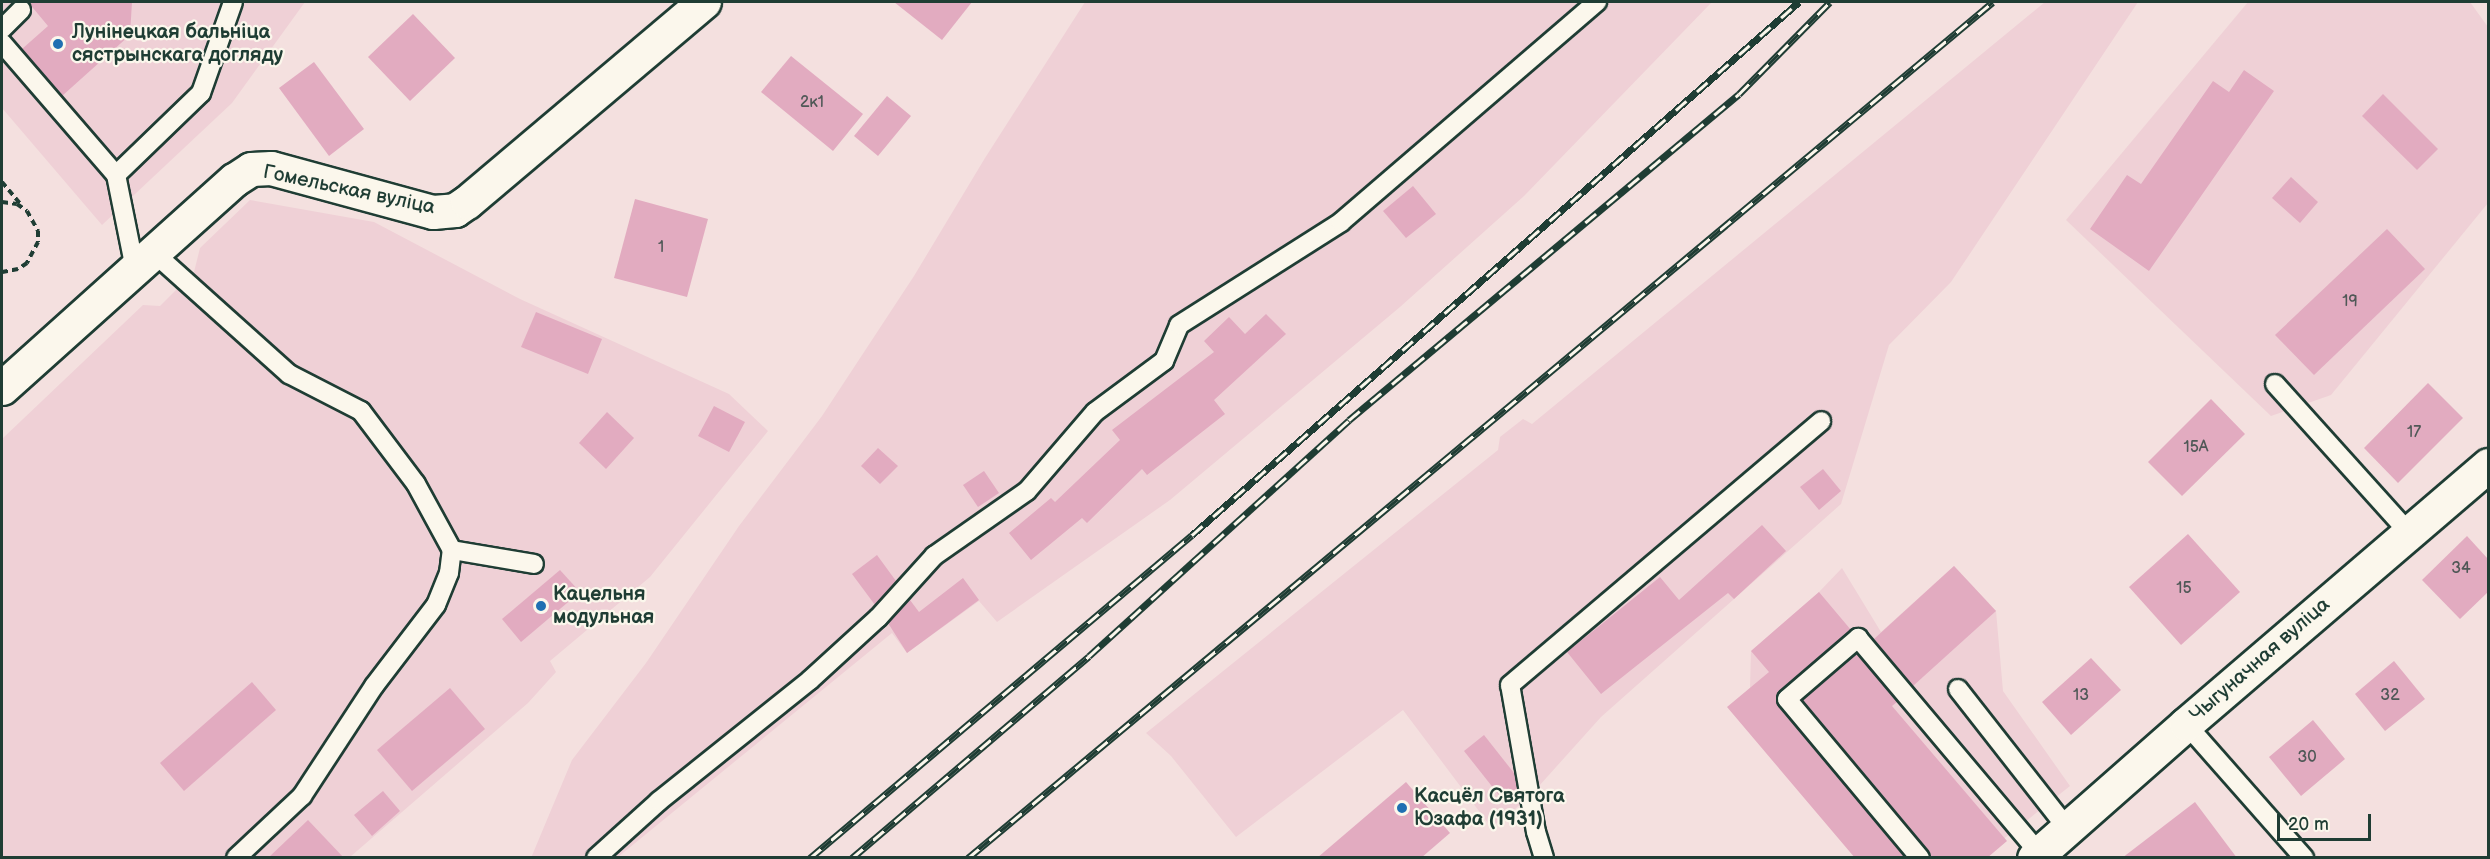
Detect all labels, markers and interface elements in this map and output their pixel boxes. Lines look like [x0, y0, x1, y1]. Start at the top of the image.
place label: Лунінецкая бальніца сястрынскага догляду [72, 20, 283, 67]
marker: Лунінецкая бальніца сястрынскага догляду [49, 35, 67, 53]
house number: 2к1 [800, 93, 824, 113]
street label: Гомельская вуліца [261, 160, 437, 220]
house number: 1 [658, 238, 664, 258]
house number: 19 [2342, 292, 2358, 312]
house number: 17 [2407, 423, 2421, 443]
house number: 15А [2183, 438, 2209, 458]
house number: 34 [2451, 559, 2471, 579]
house number: 15 [2176, 579, 2192, 599]
place label: Кацельня модульная [553, 582, 654, 629]
street label: Чыгуначная вуліца [2185, 593, 2335, 727]
marker: Кацельня модульная [534, 599, 548, 613]
house number: 13 [2073, 686, 2089, 706]
house number: 32 [2380, 686, 2400, 706]
house number: 30 [2297, 748, 2317, 768]
place label: Касцёл Святога Юзафа (1931) [1414, 784, 1565, 831]
marker: Касцёл Святога Юзафа (1931) [1395, 801, 1409, 815]
scale bar [2280, 802, 2374, 840]
text: 20 m [2288, 814, 2329, 835]

